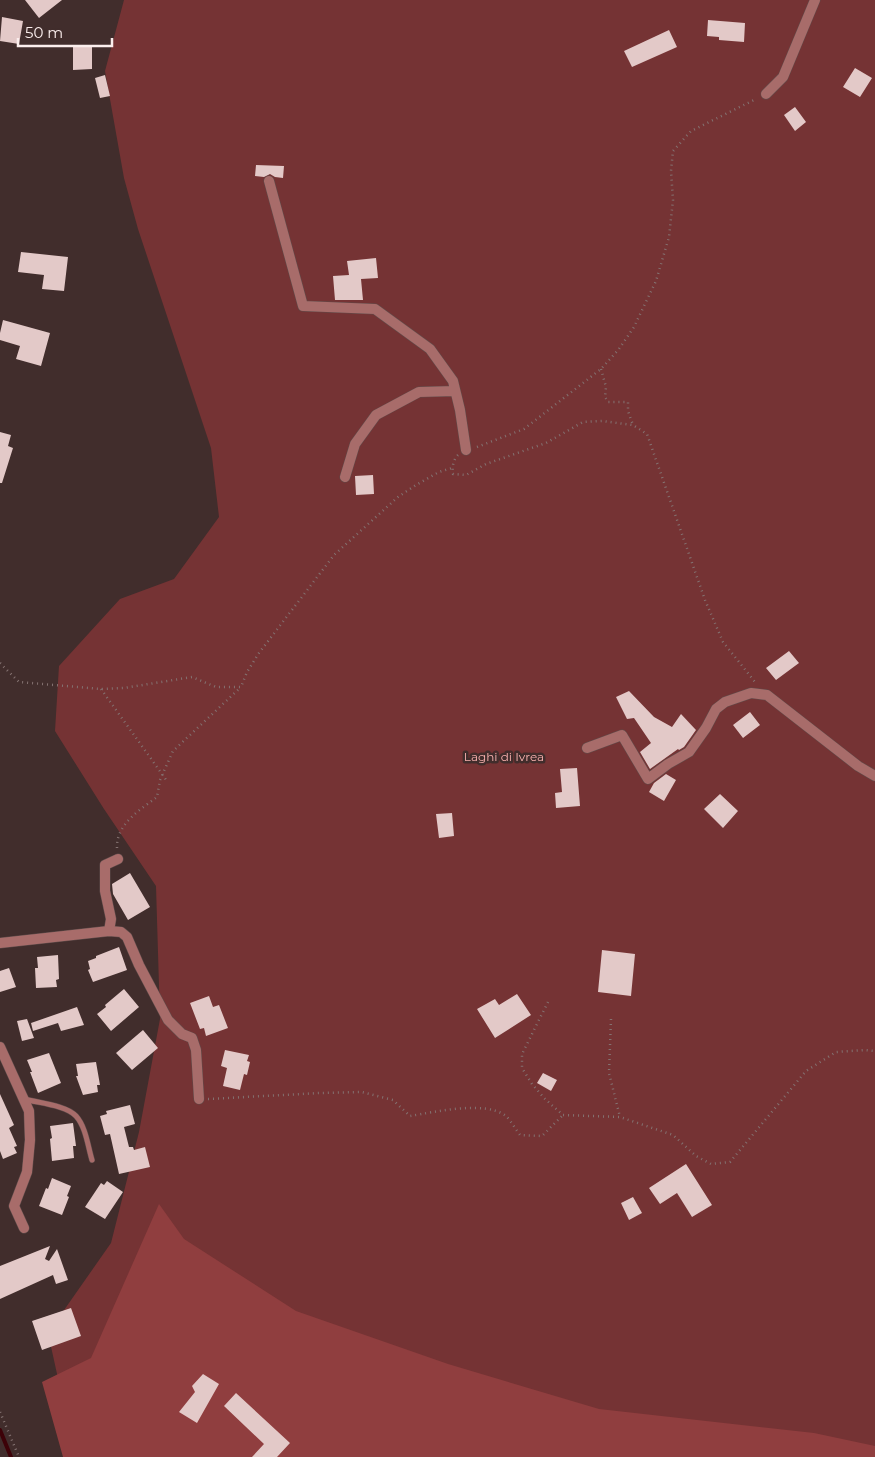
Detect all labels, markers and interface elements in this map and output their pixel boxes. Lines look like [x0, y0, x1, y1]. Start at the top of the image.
scale bar [18, 15, 111, 47]
text: 50 m [25, 23, 63, 42]
park label: Laghi di Ivrea [464, 749, 544, 764]

